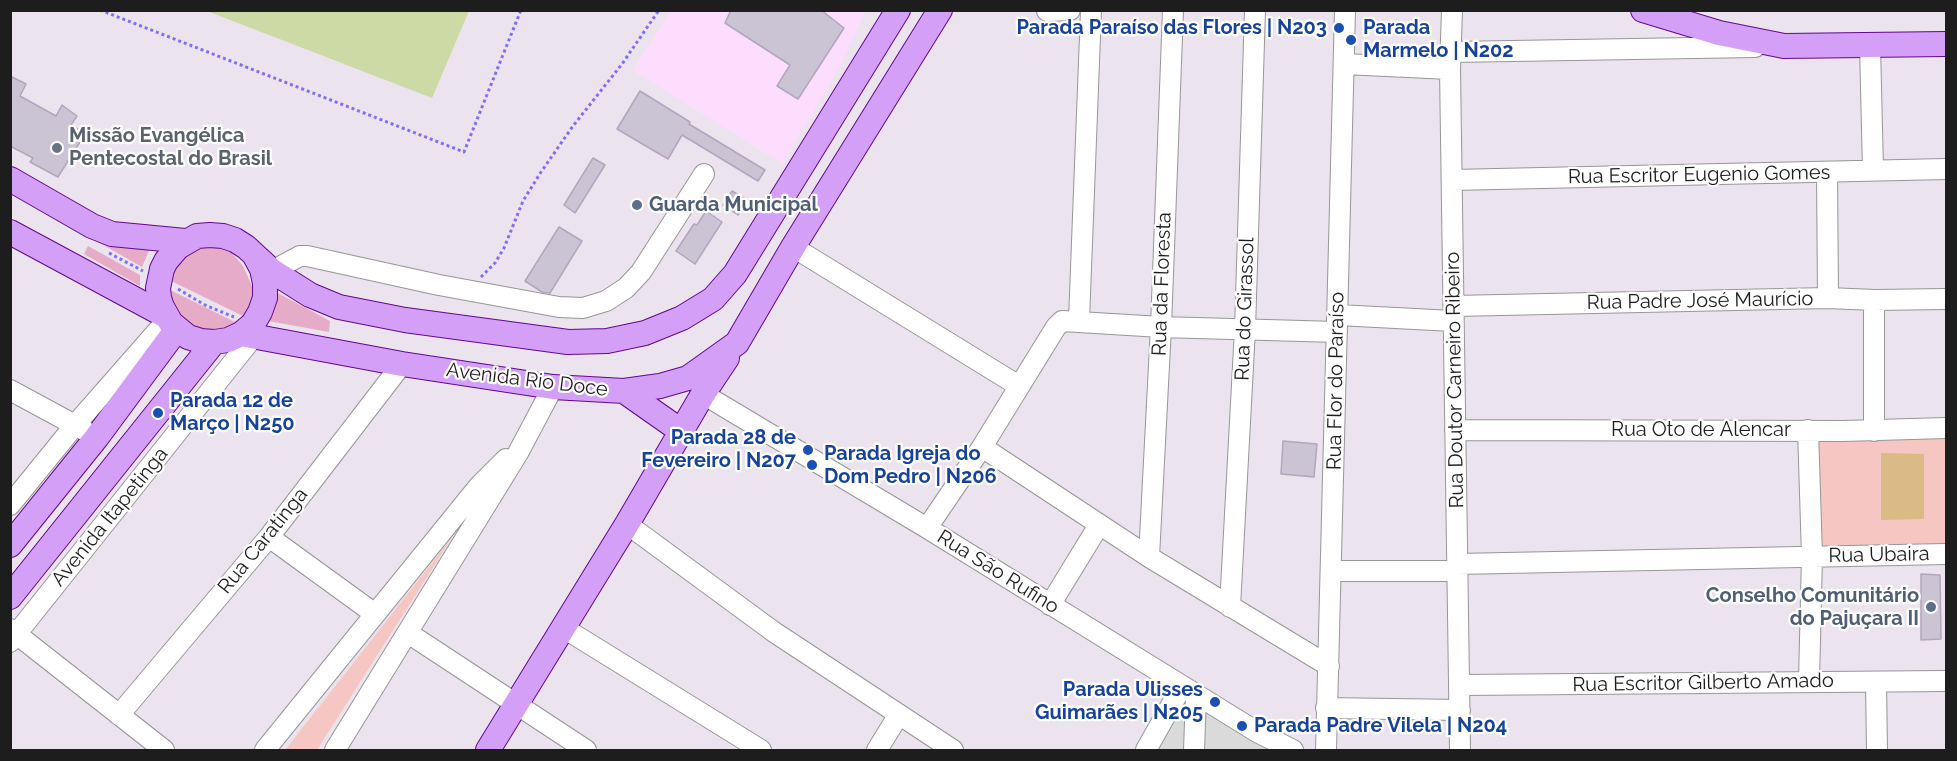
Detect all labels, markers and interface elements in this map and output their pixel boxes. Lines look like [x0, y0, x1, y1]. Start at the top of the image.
place label: Parada Paraíso das Flores | N203 [1016, 16, 1327, 40]
place label: Parada Marmelo | N202 [1363, 16, 1514, 63]
marker: Parada Paraíso das Flores | N203 [1332, 21, 1346, 35]
marker: Parada Marmelo | N202 [1344, 33, 1358, 47]
place label: Missão Evangélica Pentecostal do Brasil [69, 124, 272, 171]
marker: Missão Evangélica Pentecostal do Brasil [50, 141, 64, 155]
street label: Rua Escritor Eugenio Gomes [1568, 161, 1830, 189]
place label: Guarda Municipal [649, 193, 818, 217]
marker: Guarda Municipal [630, 198, 644, 212]
street label: Rua da Floresta [1147, 212, 1177, 356]
street label: Rua do Girassol [1231, 237, 1259, 381]
street label: Rua Doutor Carneiro Ribeiro [1441, 251, 1469, 509]
street label: Rua Padre José Maurício [1586, 287, 1814, 315]
street label: Rua Flor do Paraíso [1322, 292, 1350, 470]
street label: Avenida Rio Doce [445, 358, 609, 402]
place label: Parada 12 de Março | N250 [170, 389, 295, 436]
marker: Parada 12 de Março | N250 [151, 406, 165, 420]
street label: Rua Oto de Alencar [1611, 418, 1791, 442]
place label: Parada 28 de Fevereiro | N207 [641, 426, 796, 473]
place label: Parada Igreja do Dom Pedro | N206 [824, 442, 997, 489]
street label: Avenida Itapetinga [47, 443, 173, 591]
marker: Parada 28 de Fevereiro | N207 [801, 443, 815, 457]
marker: Parada Igreja do Dom Pedro | N206 [805, 458, 819, 472]
street label: Rua Caratinga [213, 483, 313, 599]
street label: Rua São Rufino [933, 525, 1063, 619]
street label: Rua Ubaira [1828, 542, 1930, 568]
place label: Conselho Comunitário do Pajuçara II [1706, 584, 1919, 631]
marker: Conselho Comunitário do Pajuçara II [1924, 600, 1938, 614]
street label: Rua Escritor Gilberto Amado [1572, 669, 1834, 697]
place label: Parada Ulisses Guimarães | N205 [1035, 678, 1203, 725]
marker: Parada Ulisses Guimarães | N205 [1208, 695, 1222, 709]
place label: Parada Padre Vilela | N204 [1254, 714, 1507, 738]
marker: Parada Padre Vilela | N204 [1235, 719, 1249, 733]

